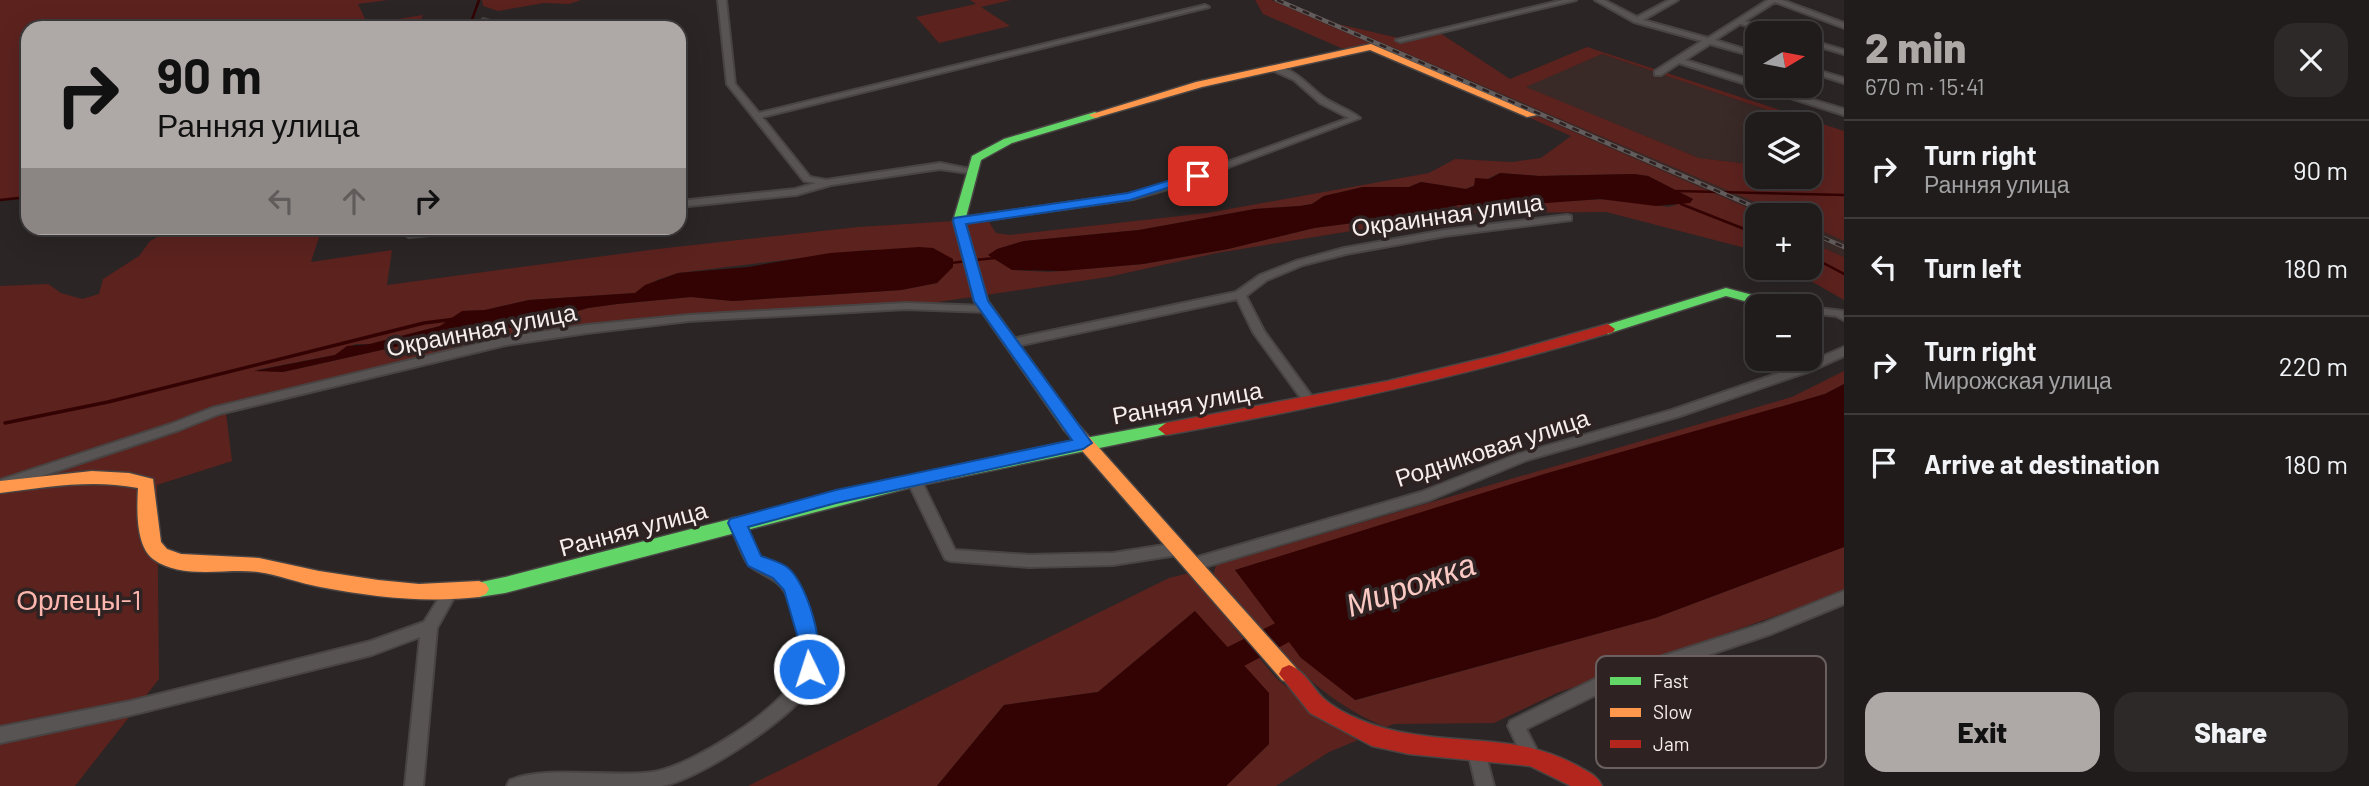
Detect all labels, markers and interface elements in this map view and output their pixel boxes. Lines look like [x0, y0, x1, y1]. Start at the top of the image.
north arrow [1745, 21, 1822, 98]
map controls [1745, 21, 1822, 371]
text: 2 min [1865, 21, 1966, 71]
button: close [2274, 23, 2348, 97]
text: 90 m [157, 45, 262, 104]
icon: right [42, 49, 133, 140]
text: 670 m · 15:41 [1865, 72, 1985, 100]
text: Ранняя улица [157, 105, 359, 143]
button: layers [1745, 112, 1822, 189]
text: Turn right [1924, 139, 2037, 170]
pin [1168, 146, 1228, 206]
icon: right [1865, 150, 1903, 188]
text: 90 m [2293, 154, 2348, 185]
icon: arrive [1179, 157, 1217, 195]
text: Ранняя улица [1924, 170, 2070, 198]
icon: left [262, 182, 300, 220]
icon: ahead [335, 182, 373, 220]
icon: right [408, 182, 446, 220]
street label: Окраинная улица [1349, 186, 1545, 242]
button: + [1745, 203, 1822, 280]
icon: left [1865, 248, 1903, 286]
text: Turn left [1924, 252, 2022, 283]
text: 180 m [2284, 252, 2348, 283]
button: − [1745, 294, 1822, 371]
street label: Окраинная улица [384, 296, 579, 362]
text: Turn right [1924, 335, 2037, 366]
icon: right [1865, 346, 1903, 384]
text: 220 m [2279, 350, 2348, 381]
text: Мирожская улица [1924, 366, 2112, 394]
street label: Ранняя улица [1110, 374, 1265, 429]
street label: Родниковая улица [1391, 402, 1593, 492]
icon: arrive [1865, 444, 1903, 482]
text: Arrive at destination [1924, 448, 2160, 479]
text: 180 m [2284, 448, 2348, 479]
street label: Ранняя улица [556, 494, 711, 562]
water label: Мирожка [1340, 543, 1480, 624]
park label: Орлецы-1 [16, 582, 142, 616]
position arrow [772, 632, 846, 706]
legend [1596, 656, 1826, 768]
text: Fast [1653, 669, 1689, 692]
button: Exit [1865, 692, 2100, 772]
button: Share [2114, 692, 2348, 772]
text: Slow [1653, 700, 1692, 723]
text: Jam [1653, 732, 1689, 755]

